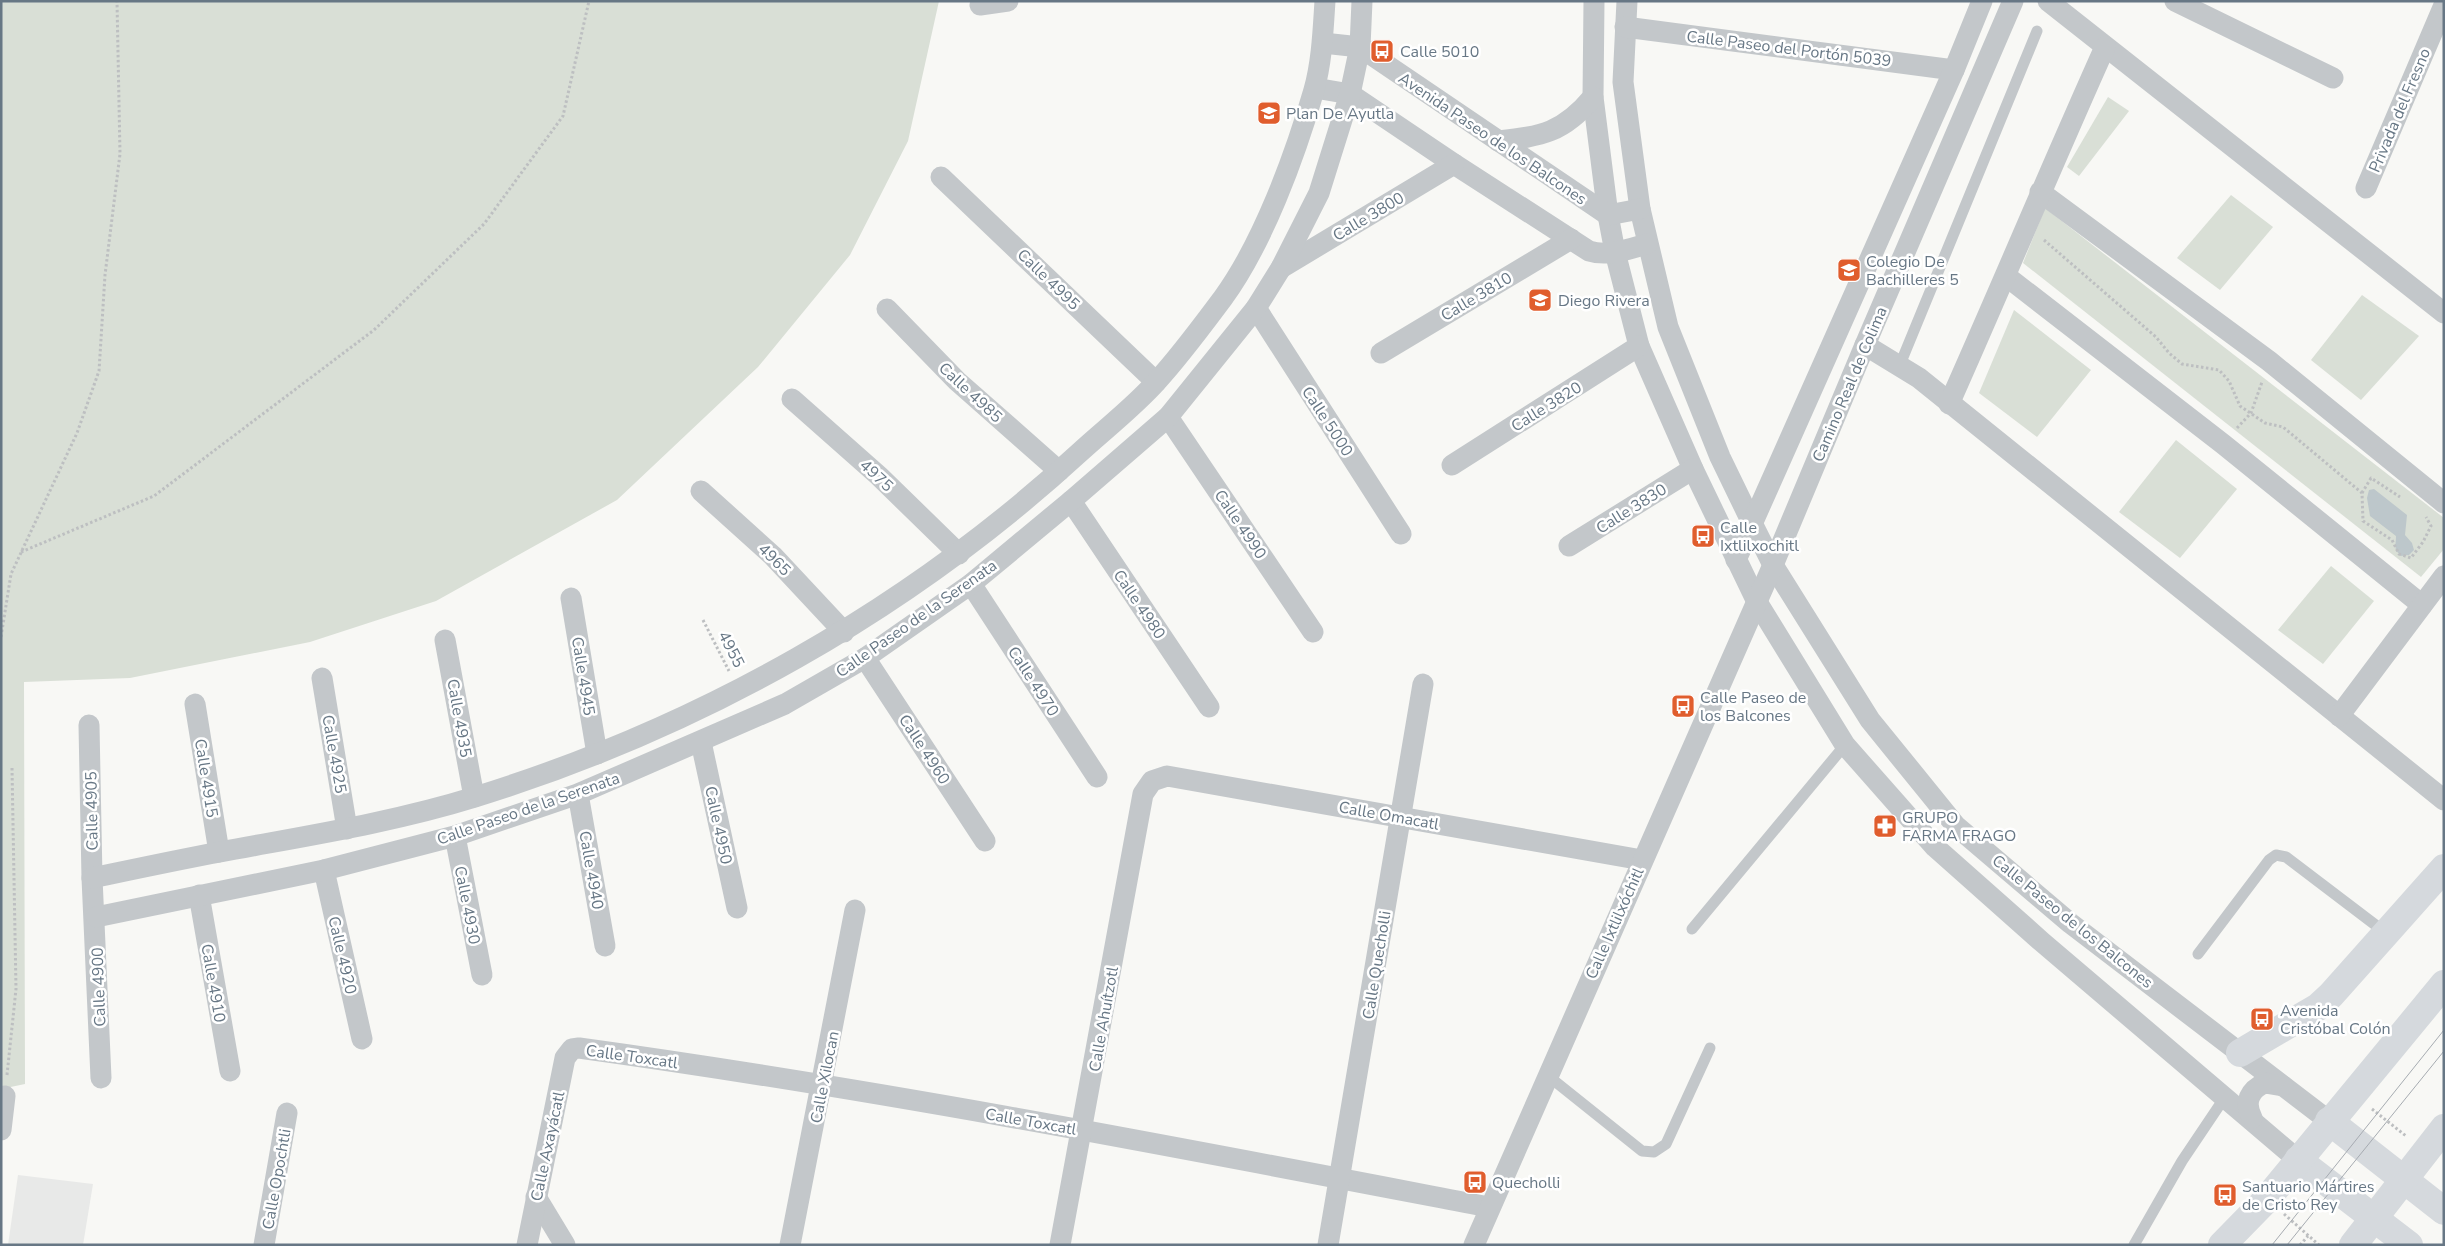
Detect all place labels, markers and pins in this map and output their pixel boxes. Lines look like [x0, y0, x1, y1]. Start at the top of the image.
bus stop icon: Calle 5010 [1369, 38, 1395, 64]
place label: Calle 5010 [1400, 41, 1479, 63]
school or university icon: Plan De Ayutla [1256, 100, 1282, 126]
place label: Plan De Ayutla [1286, 103, 1394, 125]
place label: Colegio De Bachilleres 5 [1866, 251, 1959, 291]
school or university icon: Colegio De Bachilleres 5 [1836, 257, 1862, 283]
school or university icon: Diego Rivera [1527, 287, 1553, 313]
place label: Diego Rivera [1558, 290, 1650, 312]
place label: Calle Ixtlilxochitl [1720, 517, 1799, 557]
bus stop icon: Calle Ixtlilxochitl [1690, 523, 1716, 549]
place label: Calle Paseo de los Balcones [1700, 687, 1806, 727]
bus stop icon: Calle Paseo de los Balcones [1670, 693, 1696, 719]
place label: GRUPO FARMA FRAGO [1902, 807, 2016, 847]
pharmacy icon: GRUPO FARMA FRAGO [1872, 813, 1898, 839]
place label: Avenida Cristóbal Colón [2280, 1000, 2391, 1040]
bus stop icon: Avenida Cristóbal Colón [2249, 1006, 2275, 1032]
bus stop icon: Quecholli [1462, 1169, 1488, 1195]
place label: Quecholli [1492, 1172, 1560, 1194]
place label: Santuario Mártires de Cristo Rey [2242, 1176, 2374, 1216]
bus stop icon: Santuario Mártires de Cristo Rey [2212, 1182, 2238, 1208]

